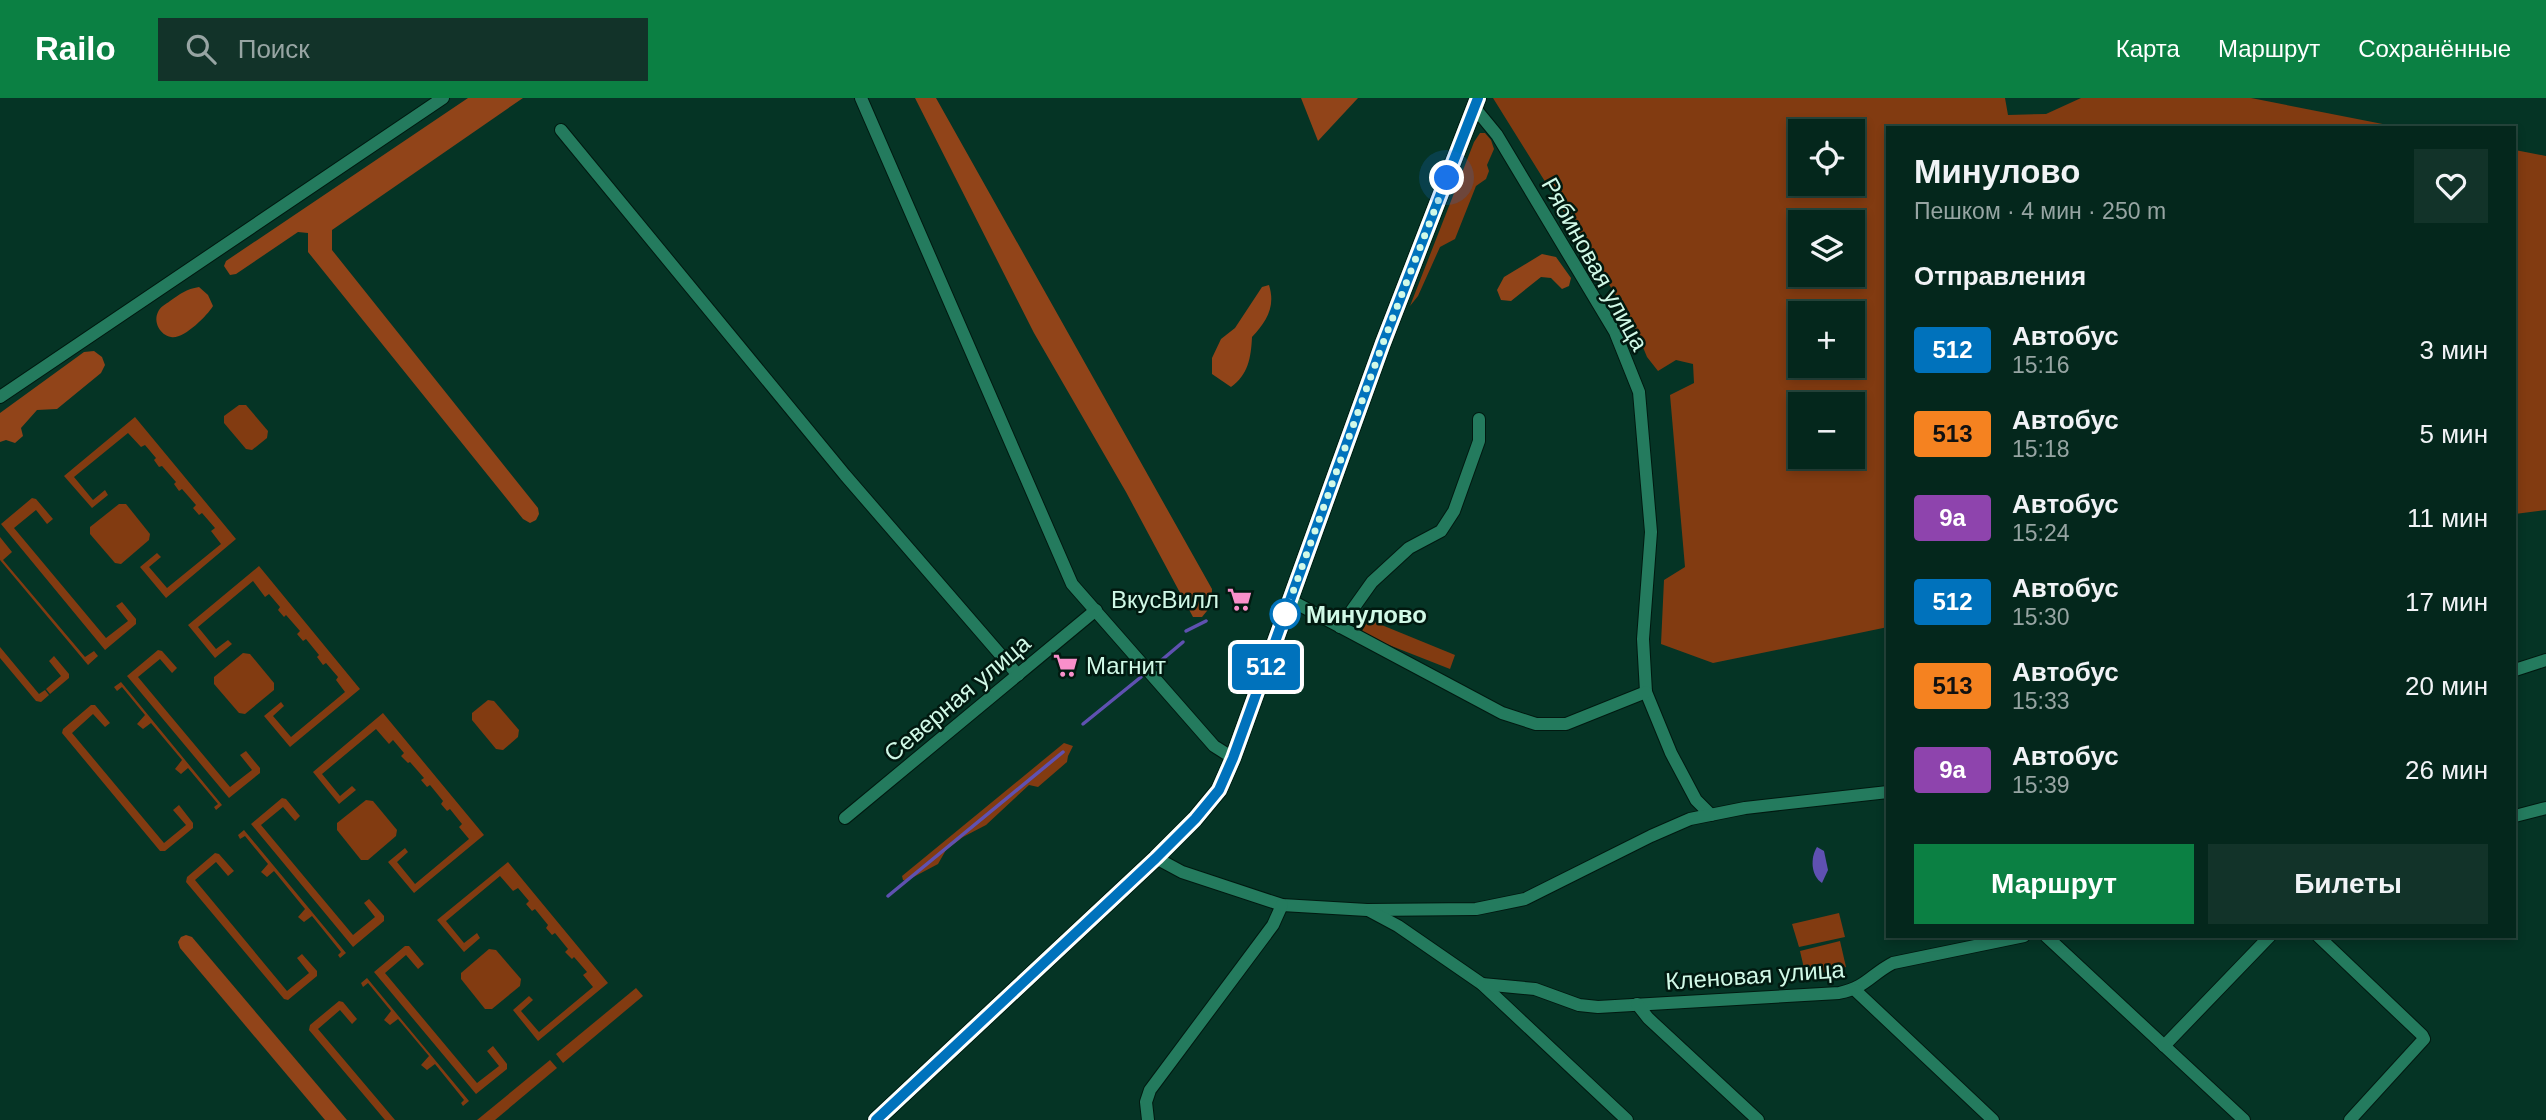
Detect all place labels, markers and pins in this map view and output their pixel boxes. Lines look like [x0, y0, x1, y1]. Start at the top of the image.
supermarket icon: ВкусВилл [1225, 585, 1253, 613]
place label: ВкусВилл [1111, 586, 1219, 613]
marker: Минулово [1270, 599, 1300, 629]
place label: Минулово [1306, 601, 1427, 628]
supermarket icon: Магнит [1052, 651, 1080, 679]
place label: Магнит [1086, 652, 1166, 679]

